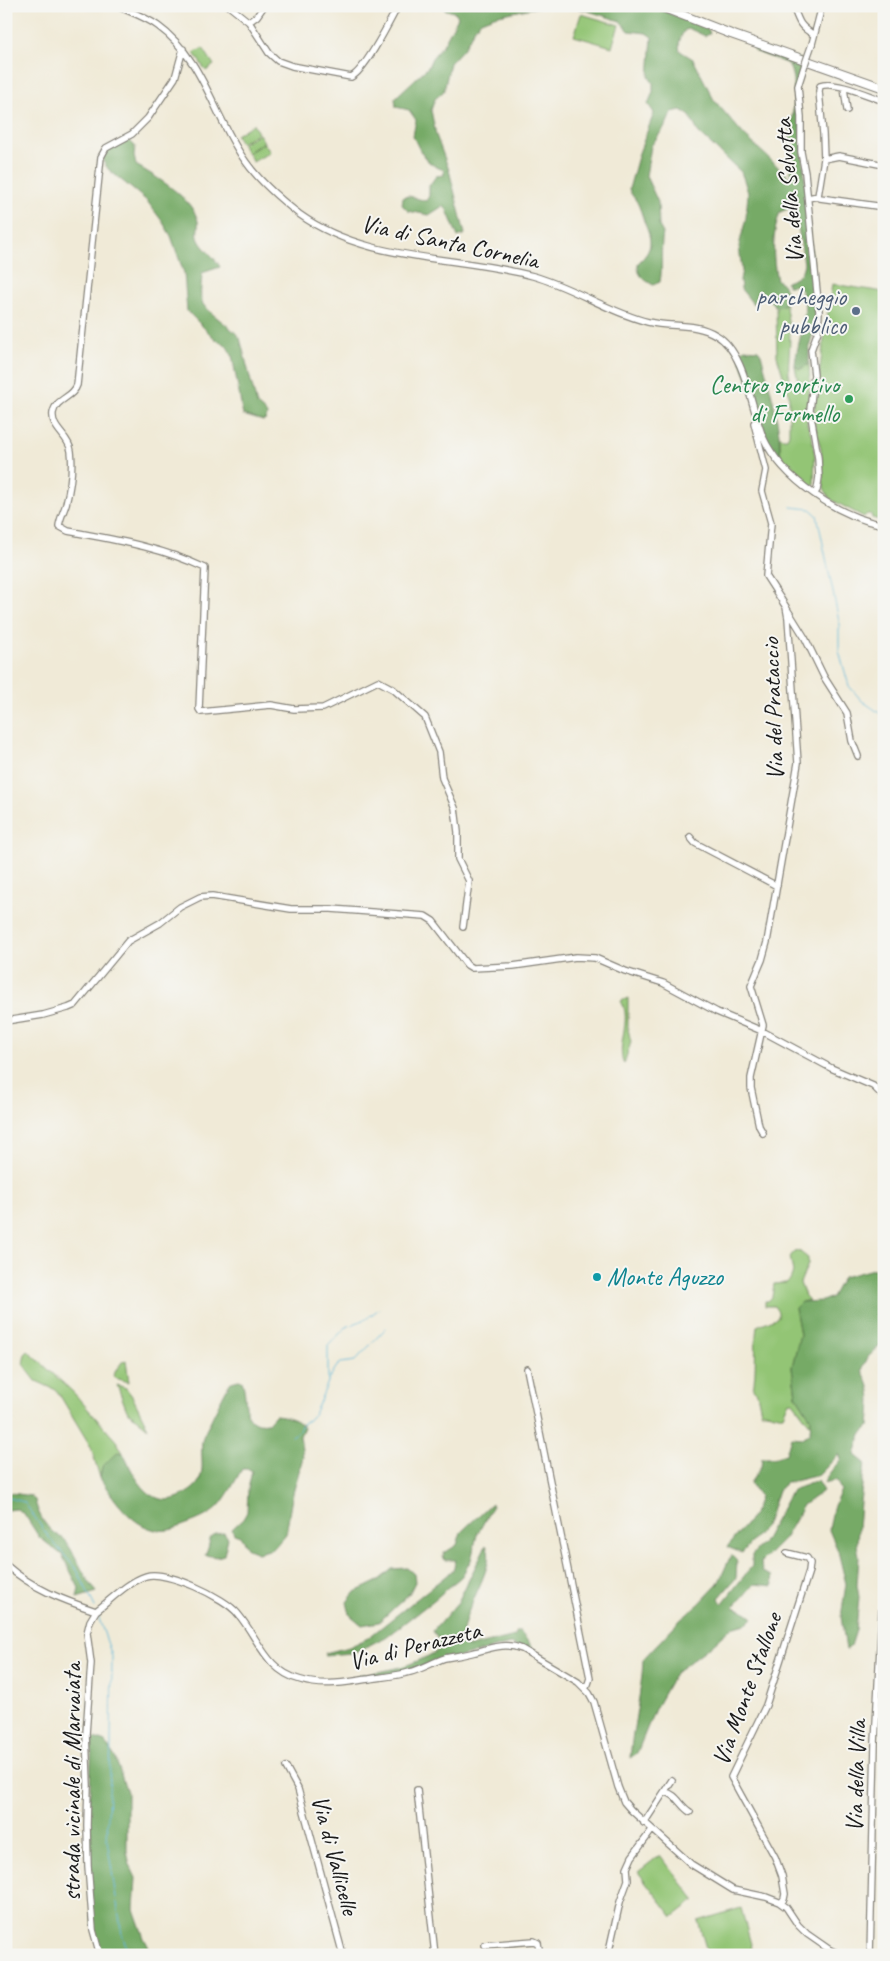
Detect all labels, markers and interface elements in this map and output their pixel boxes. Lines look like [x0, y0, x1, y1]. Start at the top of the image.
street label: Via della Selvotta [767, 115, 811, 265]
street label: Via di Santa Cornelia [358, 208, 544, 277]
place label: parcheggio pubblico [756, 281, 847, 342]
marker: parcheggio pubblico [850, 305, 862, 317]
place label: Centro sportivo di Formello [710, 369, 842, 430]
marker: Centro sportivo di Formello [843, 393, 855, 405]
street label: Via del Prataccio [754, 636, 791, 781]
place label: Monte Aguzzo [607, 1261, 724, 1293]
marker: Monte Aguzzo [591, 1271, 603, 1283]
street label: Via Monte Stallone [705, 1607, 790, 1770]
street label: Via di Perazzeta [346, 1614, 486, 1678]
street label: strada vicinale di Marvaiata [56, 1660, 88, 1901]
street label: Via della Villa [838, 1717, 874, 1833]
street label: Via di Vallicelle [304, 1792, 367, 1920]

